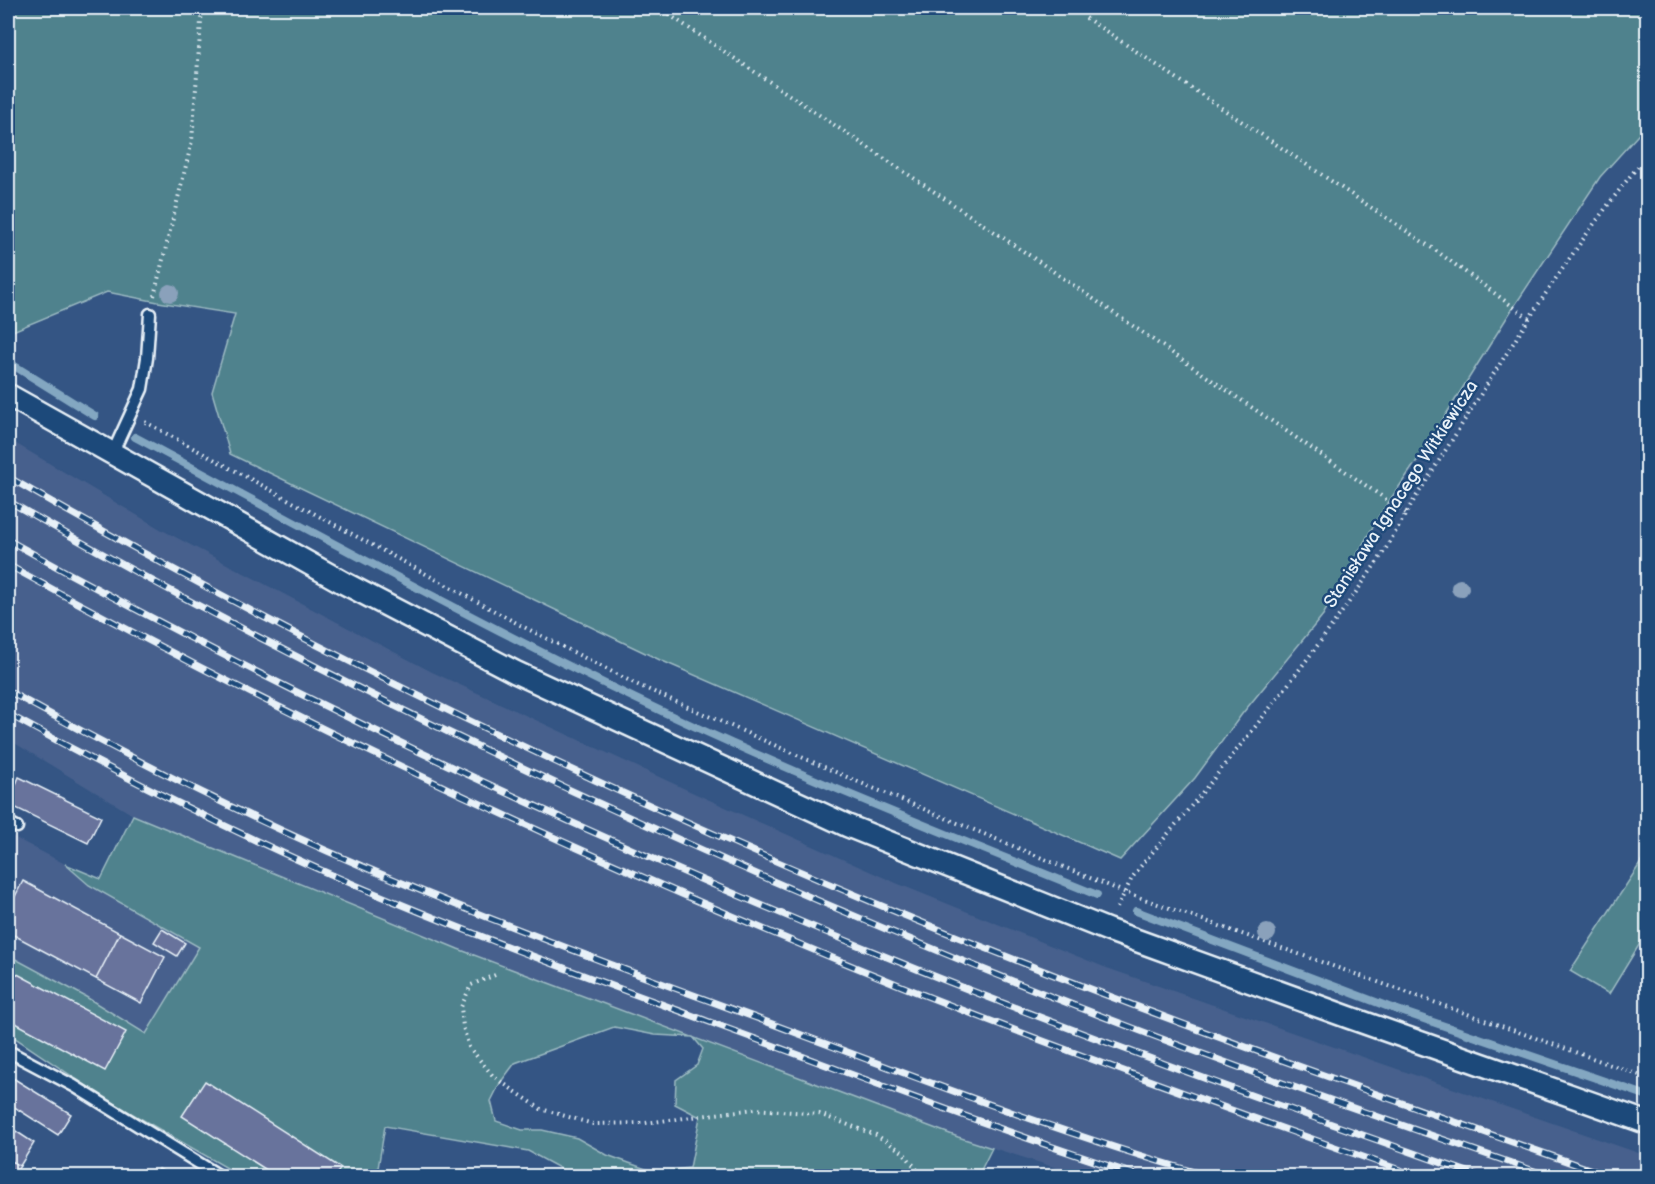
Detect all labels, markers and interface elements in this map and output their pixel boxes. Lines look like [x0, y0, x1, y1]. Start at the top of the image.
street label: Stanisława Ignacego Witkiewicza [1320, 376, 1482, 612]

